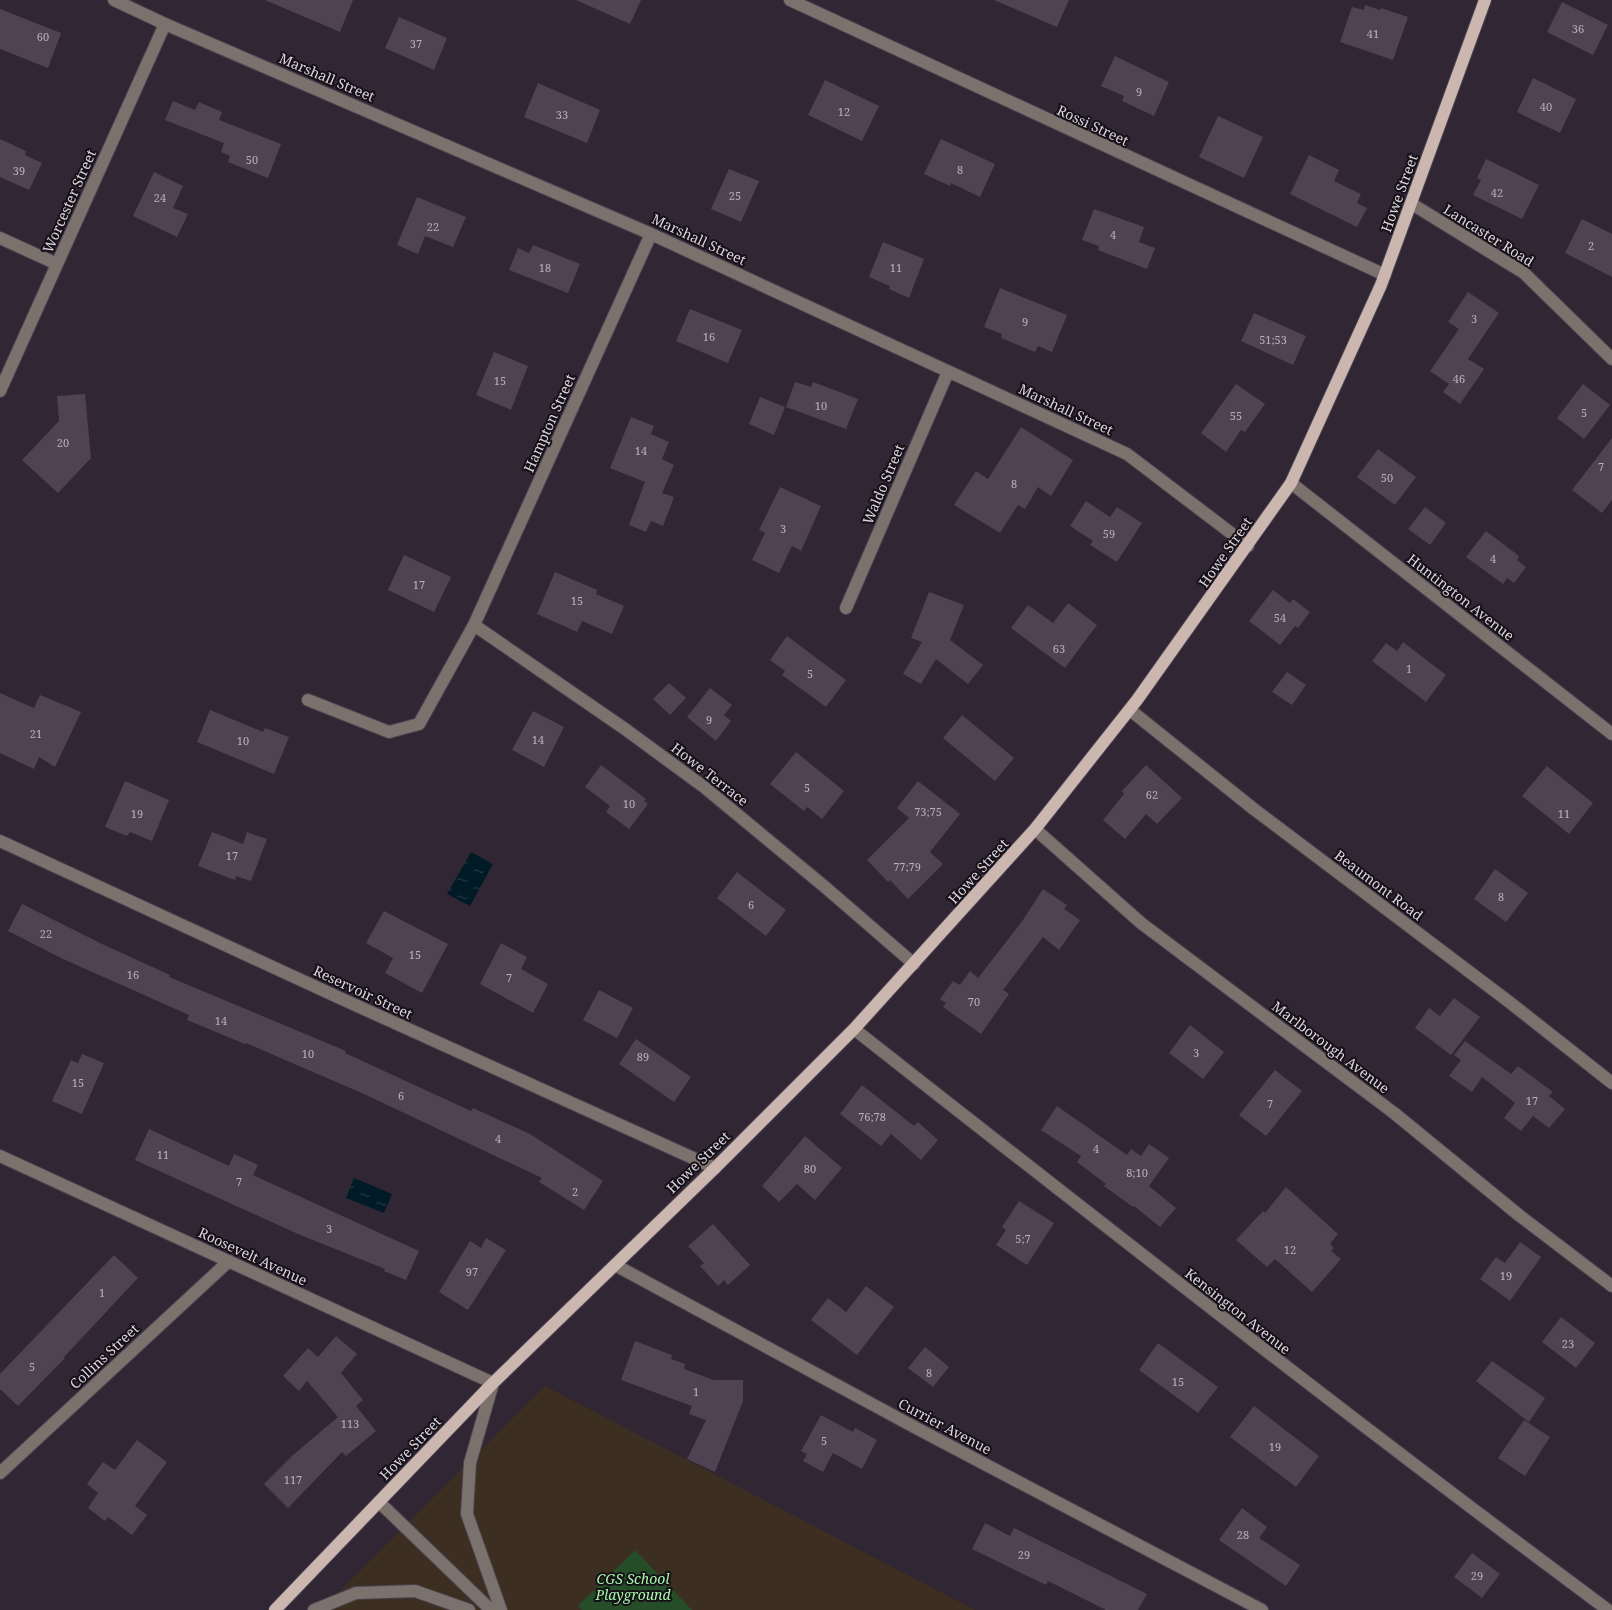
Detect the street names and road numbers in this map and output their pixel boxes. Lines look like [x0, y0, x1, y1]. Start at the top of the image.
street label: Marshall Street [276, 48, 378, 106]
street label: Rossi Street [1054, 100, 1132, 150]
street label: Worcester Street [38, 146, 100, 256]
street label: Howe Street [1376, 151, 1422, 235]
street label: Lancaster Road [1440, 200, 1538, 271]
street label: Marshall Street [649, 209, 749, 269]
street label: Hampton Street [519, 371, 579, 475]
street label: Marshall Street [1016, 379, 1116, 439]
street label: Waldo Street [858, 441, 908, 527]
street label: Howe Street [1194, 513, 1256, 591]
street label: Huntington Avenue [1404, 549, 1518, 645]
street label: Howe Terrace [668, 738, 752, 810]
street label: Howe Street [944, 834, 1012, 908]
street label: Beaumont Road [1331, 845, 1427, 925]
street label: Reservoir Street [310, 961, 416, 1023]
street label: Marlborough Avenue [1268, 997, 1394, 1097]
street label: Howe Street [662, 1127, 734, 1197]
street label: Roosevelt Avenue [196, 1223, 310, 1289]
street label: Kensington Avenue [1181, 1264, 1295, 1358]
street label: Collins Street [65, 1319, 143, 1393]
street label: Currier Avenue [895, 1393, 995, 1459]
street label: Howe Street [375, 1412, 445, 1484]

